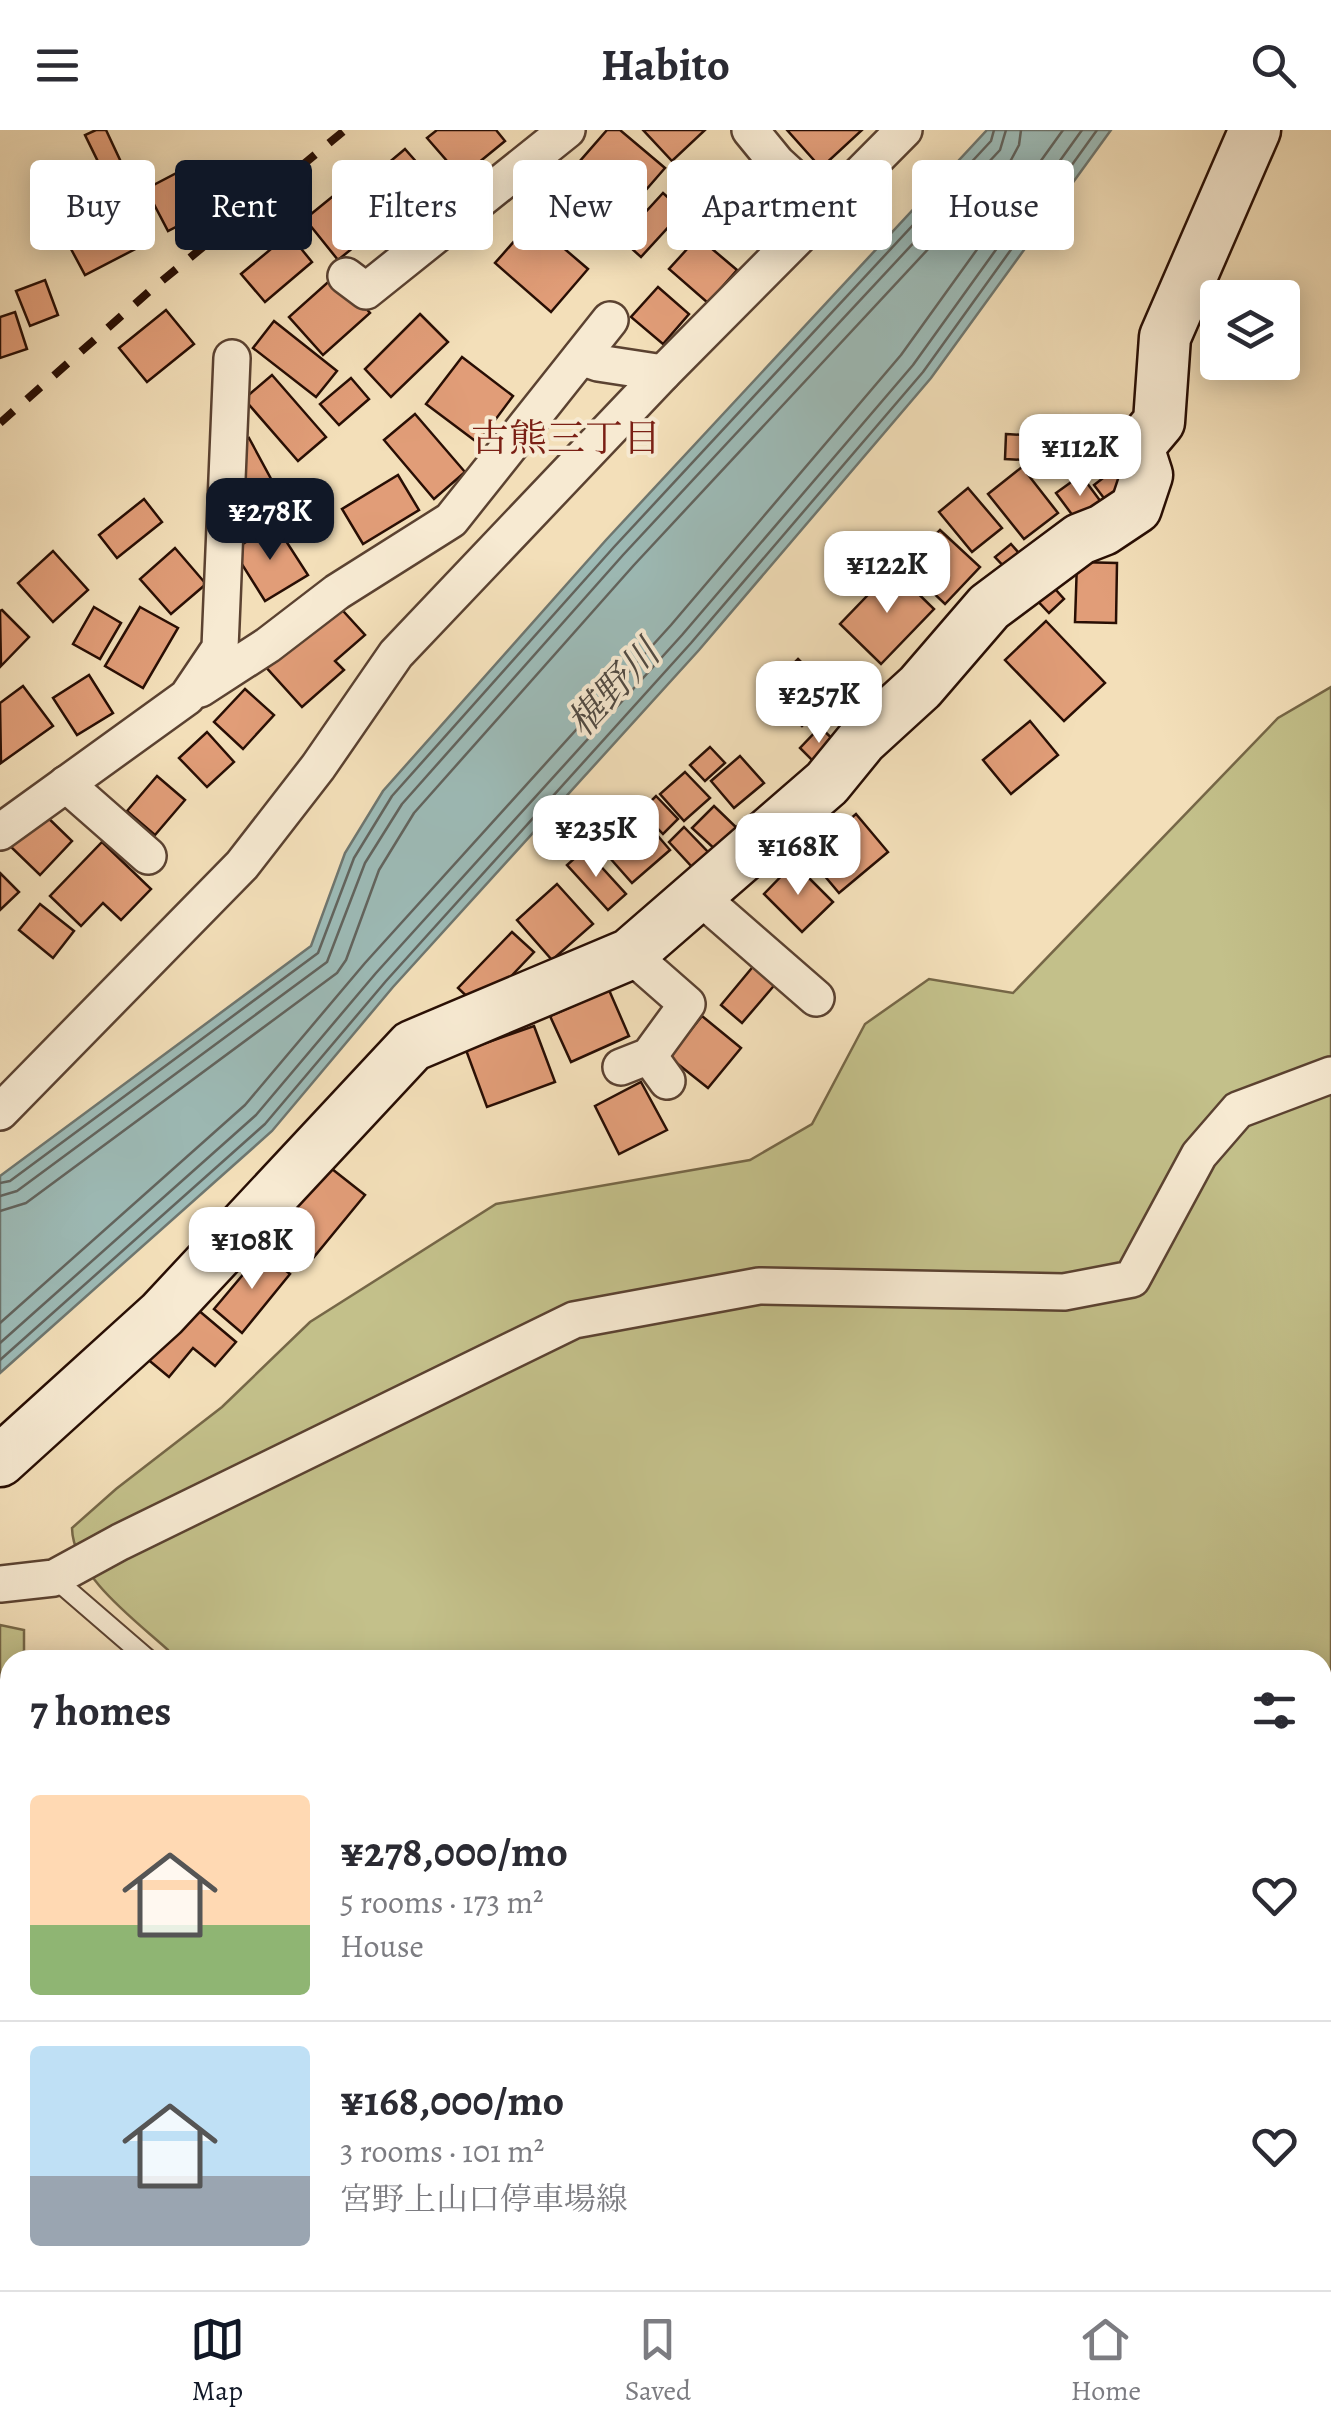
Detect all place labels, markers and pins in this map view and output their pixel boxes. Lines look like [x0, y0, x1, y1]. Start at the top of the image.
pin: ¥112K [1010, 414, 1150, 499]
pin: ¥278K [200, 478, 340, 563]
pin: ¥122K [817, 531, 957, 616]
pin: ¥257K [749, 661, 889, 746]
pin: ¥235K [526, 795, 666, 880]
pin: ¥168K [728, 813, 868, 898]
pin: ¥108K [182, 1207, 322, 1292]

